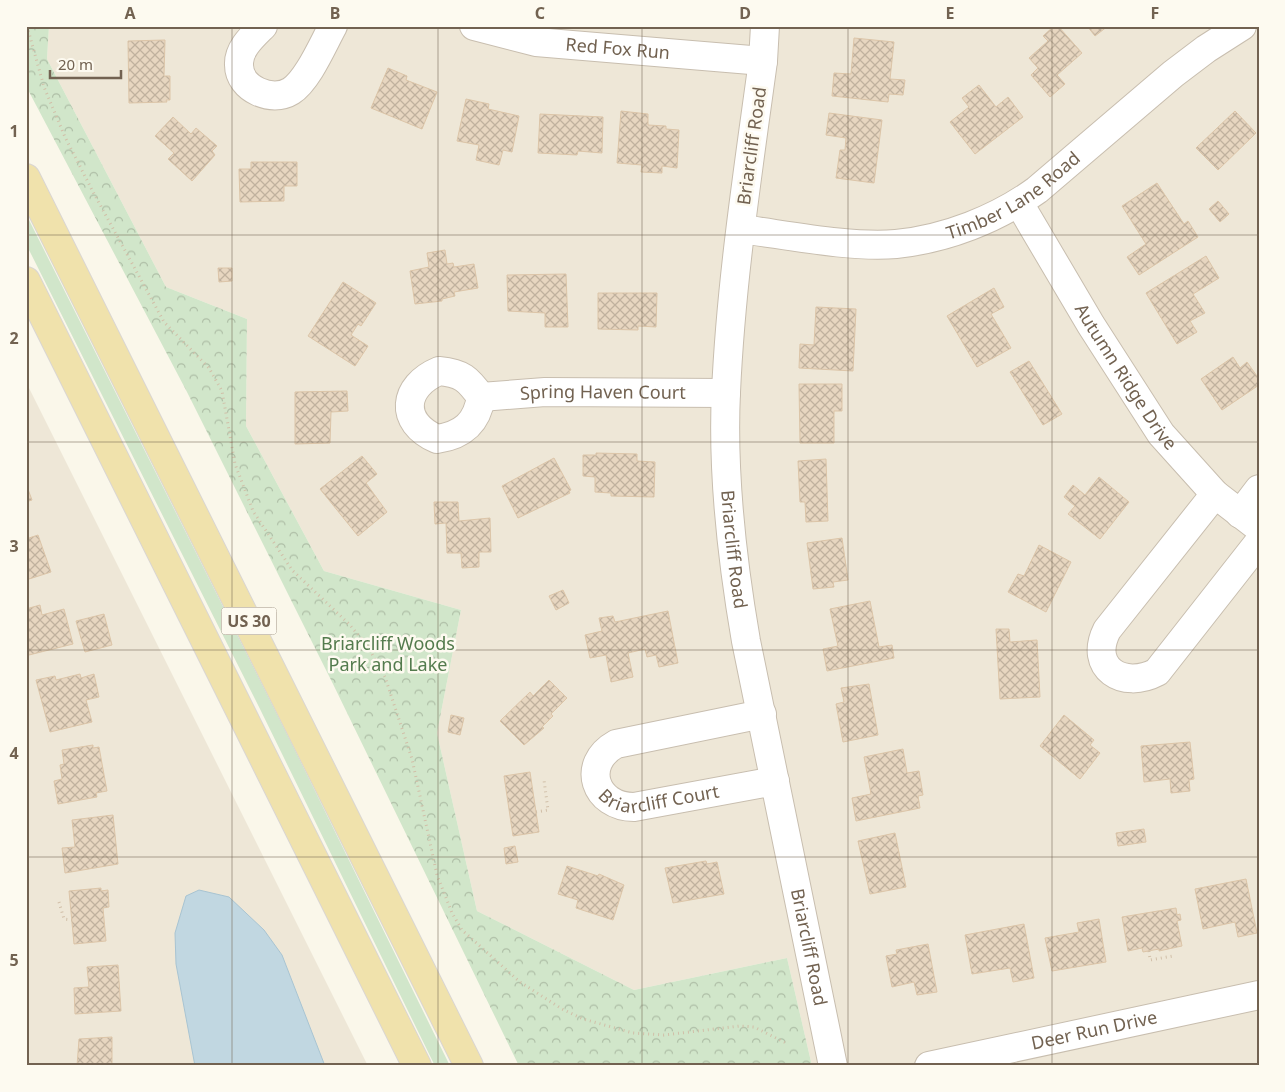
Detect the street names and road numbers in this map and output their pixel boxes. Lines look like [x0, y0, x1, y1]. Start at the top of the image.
street label: Red Fox Run [565, 32, 671, 64]
street label: Briarcliff Road [731, 85, 771, 207]
street label: Timber Lane Road [943, 146, 1085, 244]
street label: Autumn Ridge Drive [1070, 299, 1183, 455]
street label: Spring Haven Court [519, 379, 686, 405]
street label: Briarcliff Road [716, 489, 754, 610]
road number: US 30 [222, 608, 276, 634]
street label: Briarcliff Court [593, 778, 721, 818]
street label: Briarcliff Road [786, 886, 833, 1008]
street label: Deer Run Drive [1029, 1004, 1159, 1055]

